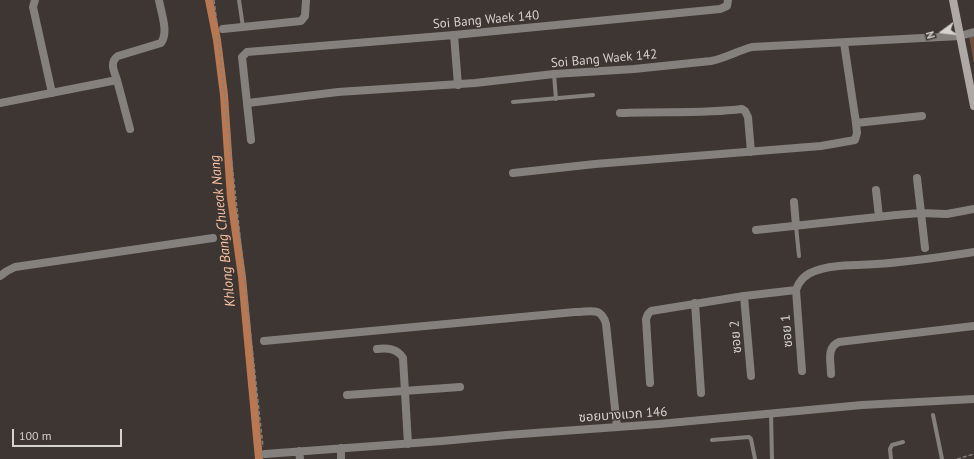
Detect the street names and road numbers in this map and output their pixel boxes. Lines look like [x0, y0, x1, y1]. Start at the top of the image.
street label: Soi Bang Waek 140 [432, 8, 540, 32]
street label: Soi Bang Waek 142 [550, 47, 658, 71]
street label: ซอย 1 [778, 314, 796, 348]
street label: ซอย 2 [727, 320, 745, 354]
street label: ซอยบางแวก 146 [578, 404, 668, 426]

